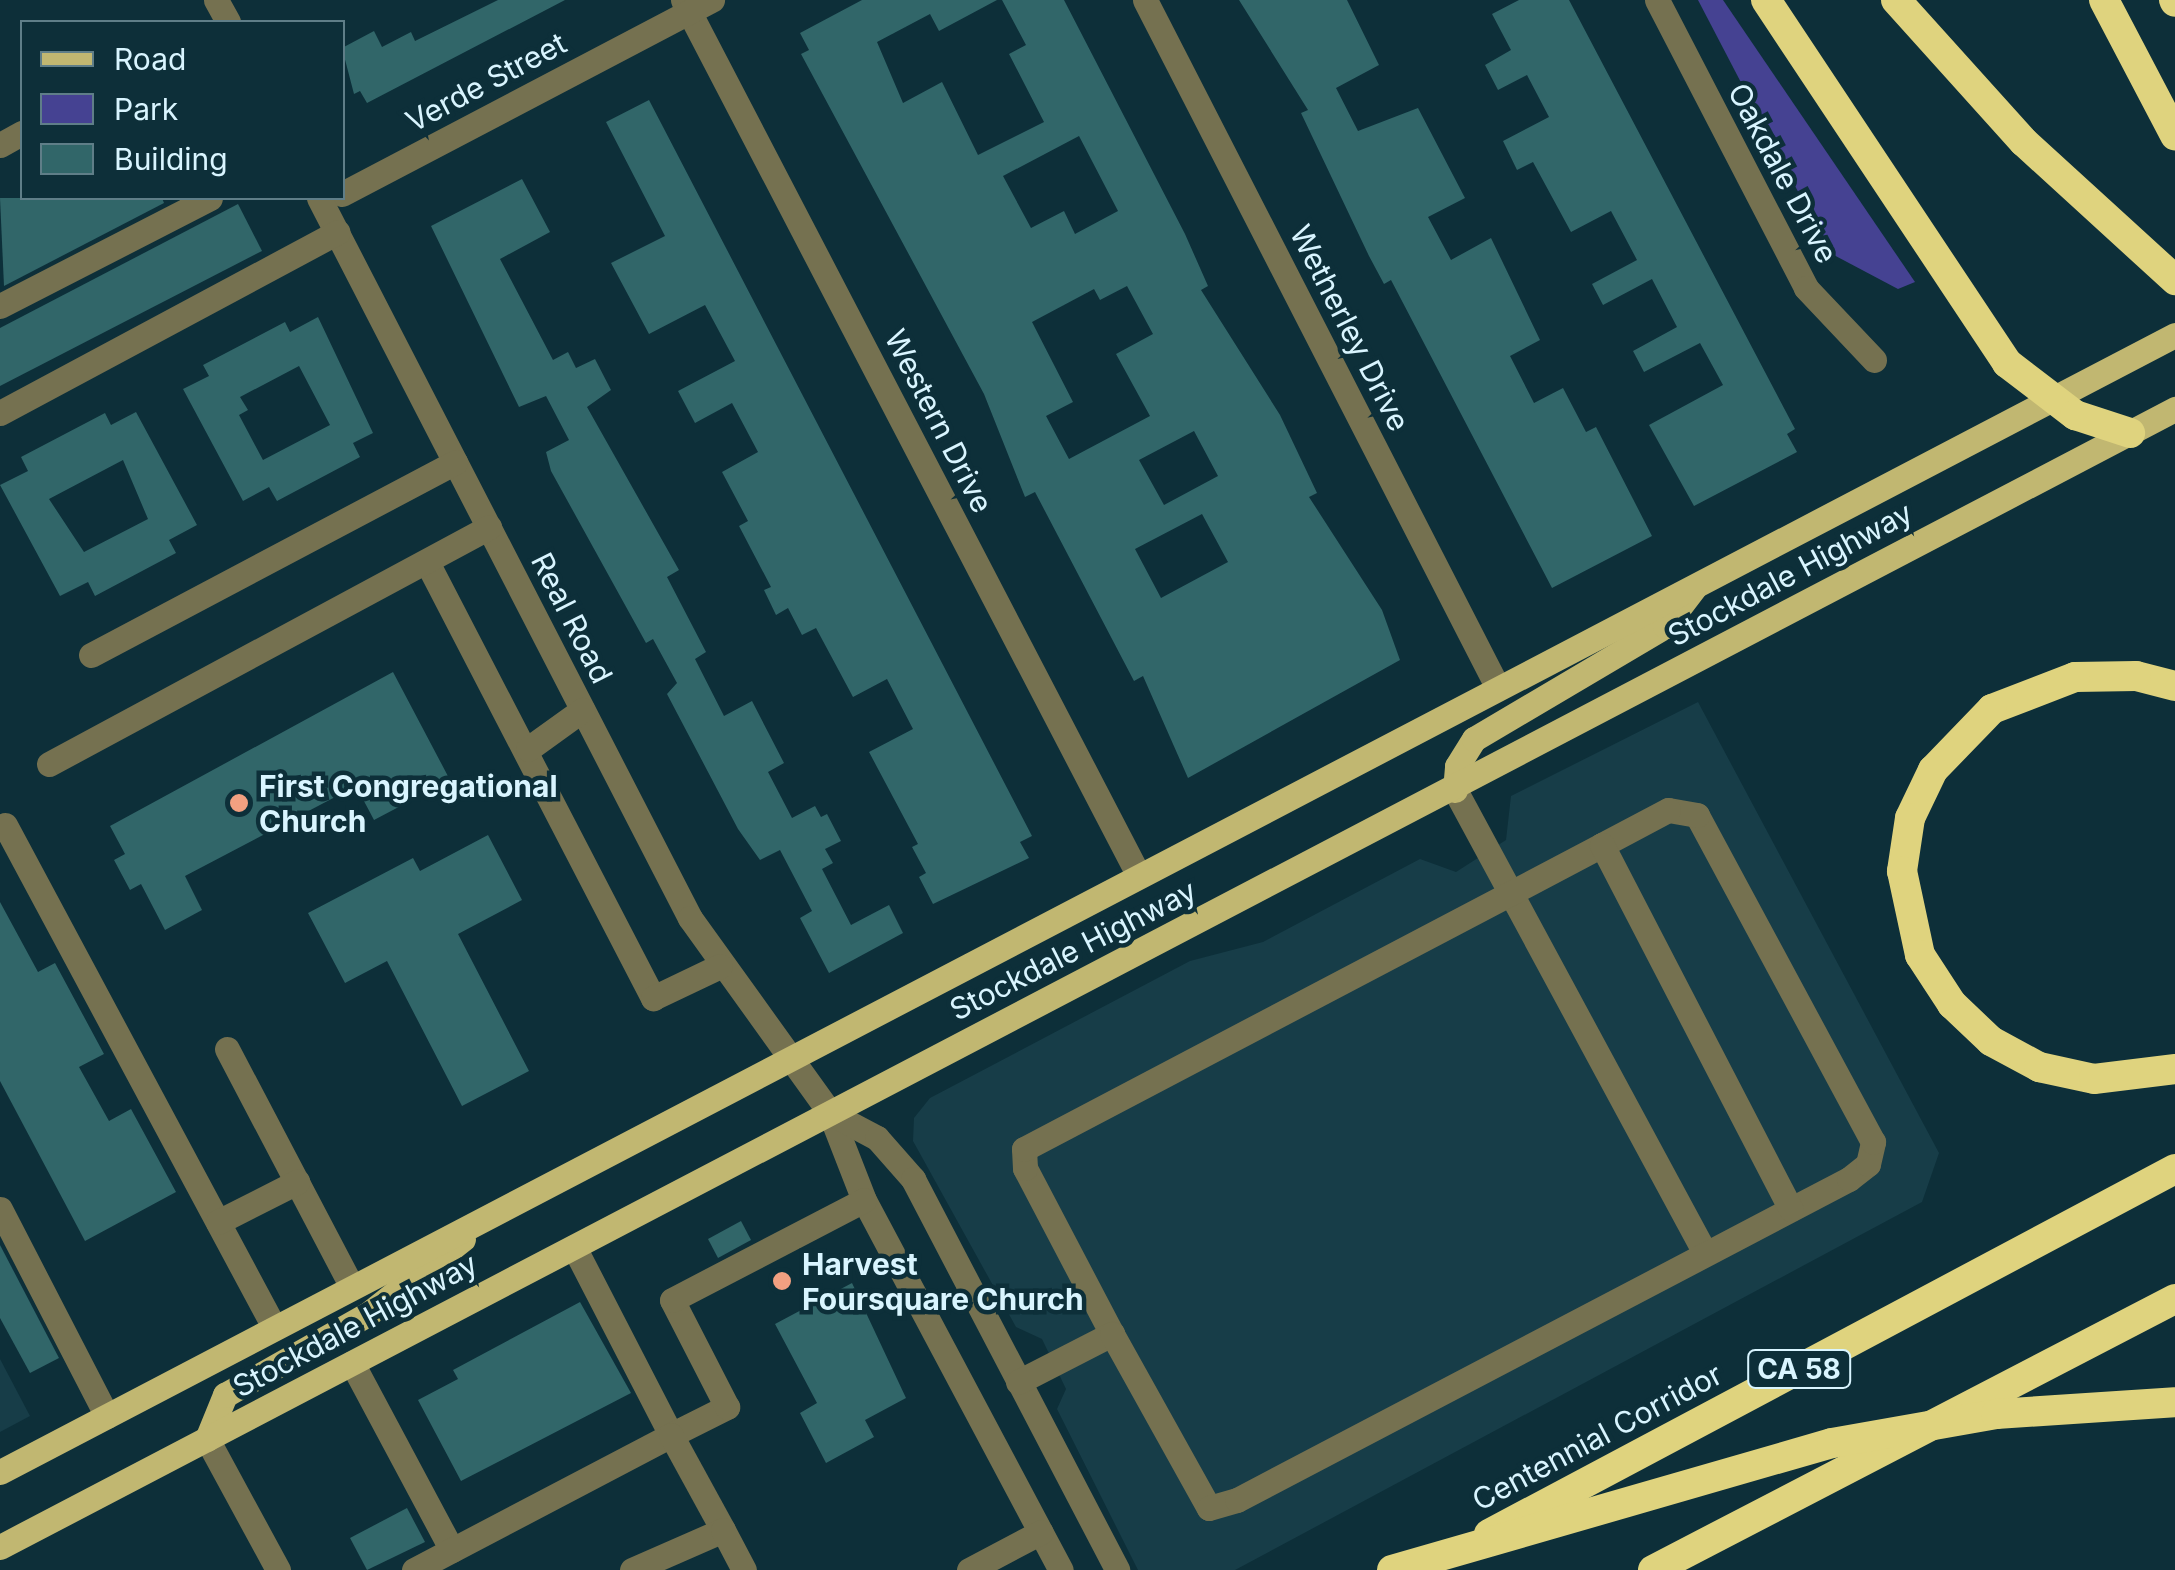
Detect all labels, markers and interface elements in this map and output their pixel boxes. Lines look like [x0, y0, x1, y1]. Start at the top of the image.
legend [20, 20, 345, 200]
street label: Verde Street [400, 25, 572, 139]
text: Road [114, 41, 186, 77]
street label: Oakdale Drive [1721, 77, 1845, 269]
text: Park [114, 91, 178, 127]
text: Building [114, 141, 228, 177]
street label: Wetherley Drive [1283, 219, 1417, 437]
street label: Western Drive [877, 323, 1001, 519]
street label: Stockdale Highway [1662, 494, 1918, 654]
street label: Real Road [524, 547, 620, 689]
place label: First Congregational Church [259, 768, 558, 838]
marker: First Congregational Church [228, 792, 250, 814]
street label: Stockdale Highway [944, 872, 1202, 1028]
street label: Stockdale Highway [227, 1245, 483, 1405]
place label: Harvest Foursquare Church [802, 1246, 1084, 1316]
marker: Harvest Foursquare Church [771, 1270, 793, 1292]
road number: CA 58 [1746, 1346, 1852, 1392]
street label: Centennial Corridor [1466, 1356, 1728, 1518]

